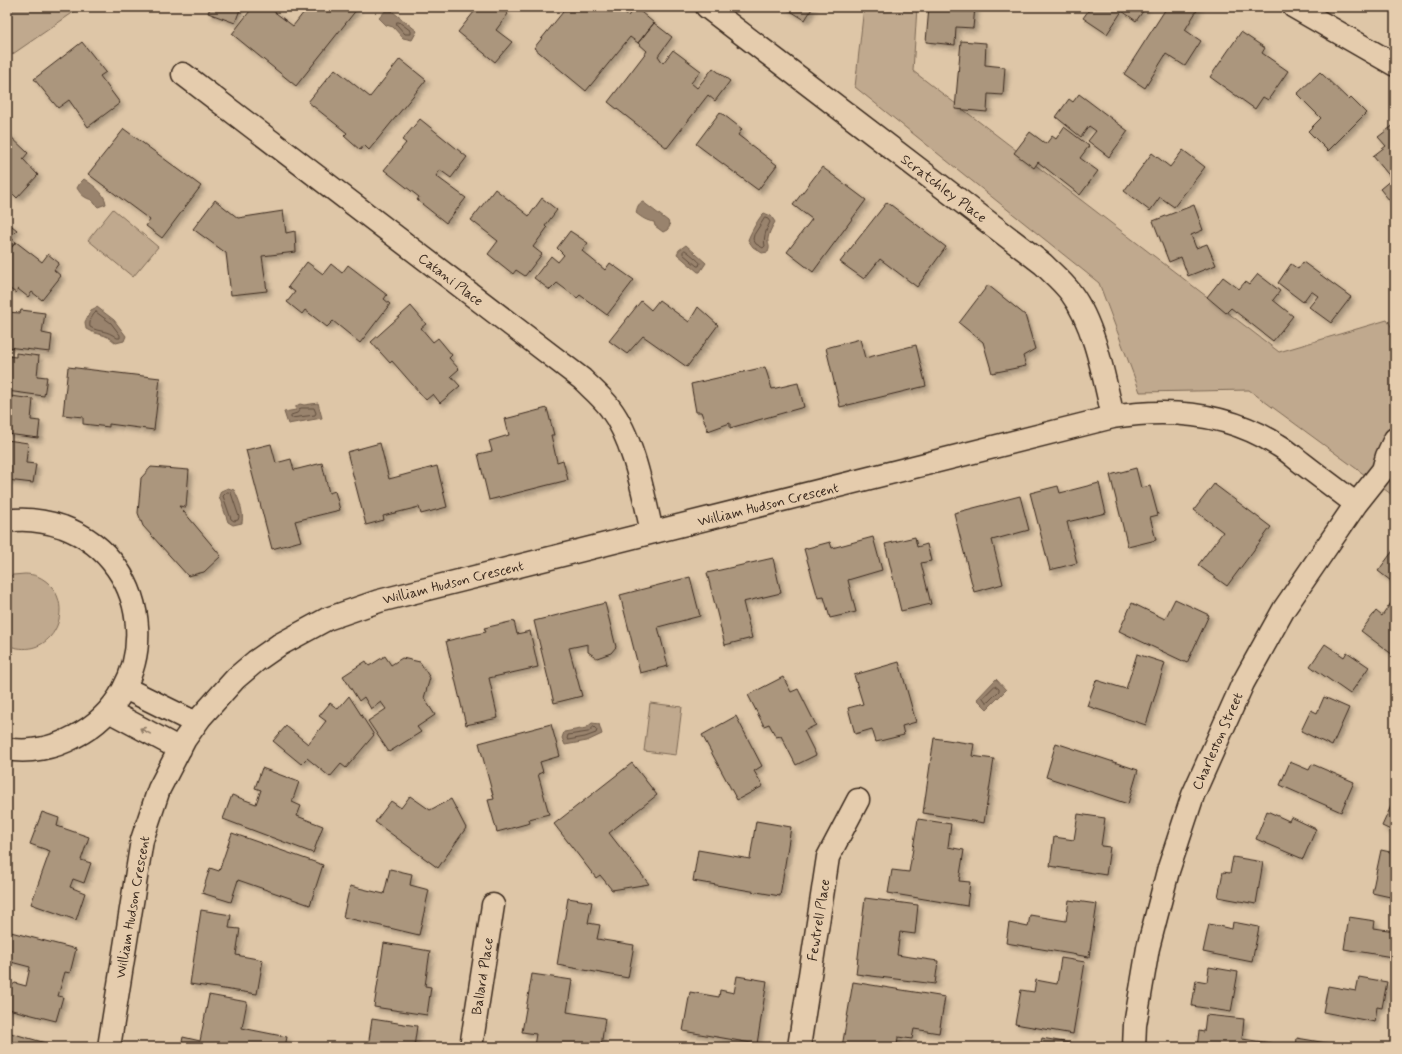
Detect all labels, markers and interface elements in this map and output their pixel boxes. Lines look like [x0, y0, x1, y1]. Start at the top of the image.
street label: Scratchley Place [897, 151, 990, 227]
street label: Catani Place [414, 249, 487, 310]
street label: William Hudson Crescent [696, 479, 841, 531]
street label: William Hudson Crescent [381, 557, 526, 609]
street label: Charleston Street [1188, 690, 1248, 793]
one-way arrow [140, 726, 152, 734]
street label: William Hudson Crescent [112, 834, 154, 980]
street label: Fewtrell Place [804, 878, 834, 963]
street label: Ballard Place [468, 936, 498, 1016]

